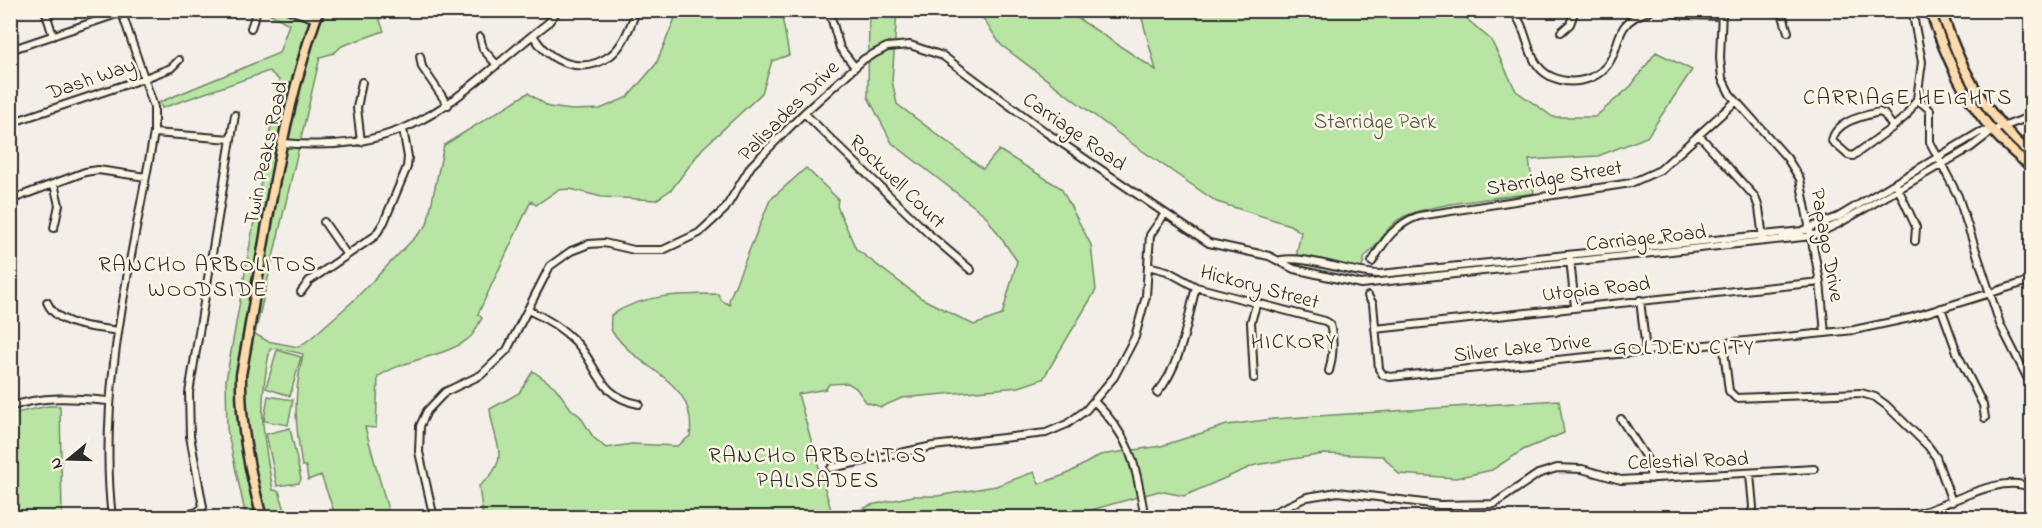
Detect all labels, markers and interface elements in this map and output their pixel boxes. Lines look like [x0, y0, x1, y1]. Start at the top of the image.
street label: Dash Way [42, 51, 141, 111]
street label: Palisades Drive [732, 54, 847, 169]
street label: Twin Peaks Road [237, 79, 297, 228]
district label: CARRIAGE HEIGHTS [1803, 83, 2013, 115]
street label: Carriage Road [1015, 86, 1132, 181]
park label: Starridge Park [1314, 108, 1437, 140]
street label: Rockwell Court [841, 128, 952, 236]
street label: Starridge Street [1484, 153, 1625, 207]
street label: Papago Drive [1799, 186, 1851, 305]
street label: Carriage Road [1585, 218, 1708, 262]
district label: RANCHO ARBOLITOS WOODSIDE [99, 250, 317, 307]
street label: Hickory Street [1196, 258, 1322, 320]
street label: Utopia Road [1541, 269, 1652, 311]
district label: HICKORY [1251, 327, 1337, 359]
street label: Silver Lake Drive [1452, 327, 1593, 371]
district label: GOLDEN CITY [1613, 333, 1755, 365]
north arrow [39, 429, 99, 489]
district label: RANCHO ARBOLITOS PALISADES [709, 441, 927, 498]
street label: Celestial Road [1627, 445, 1749, 479]
text: N [44, 454, 70, 472]

